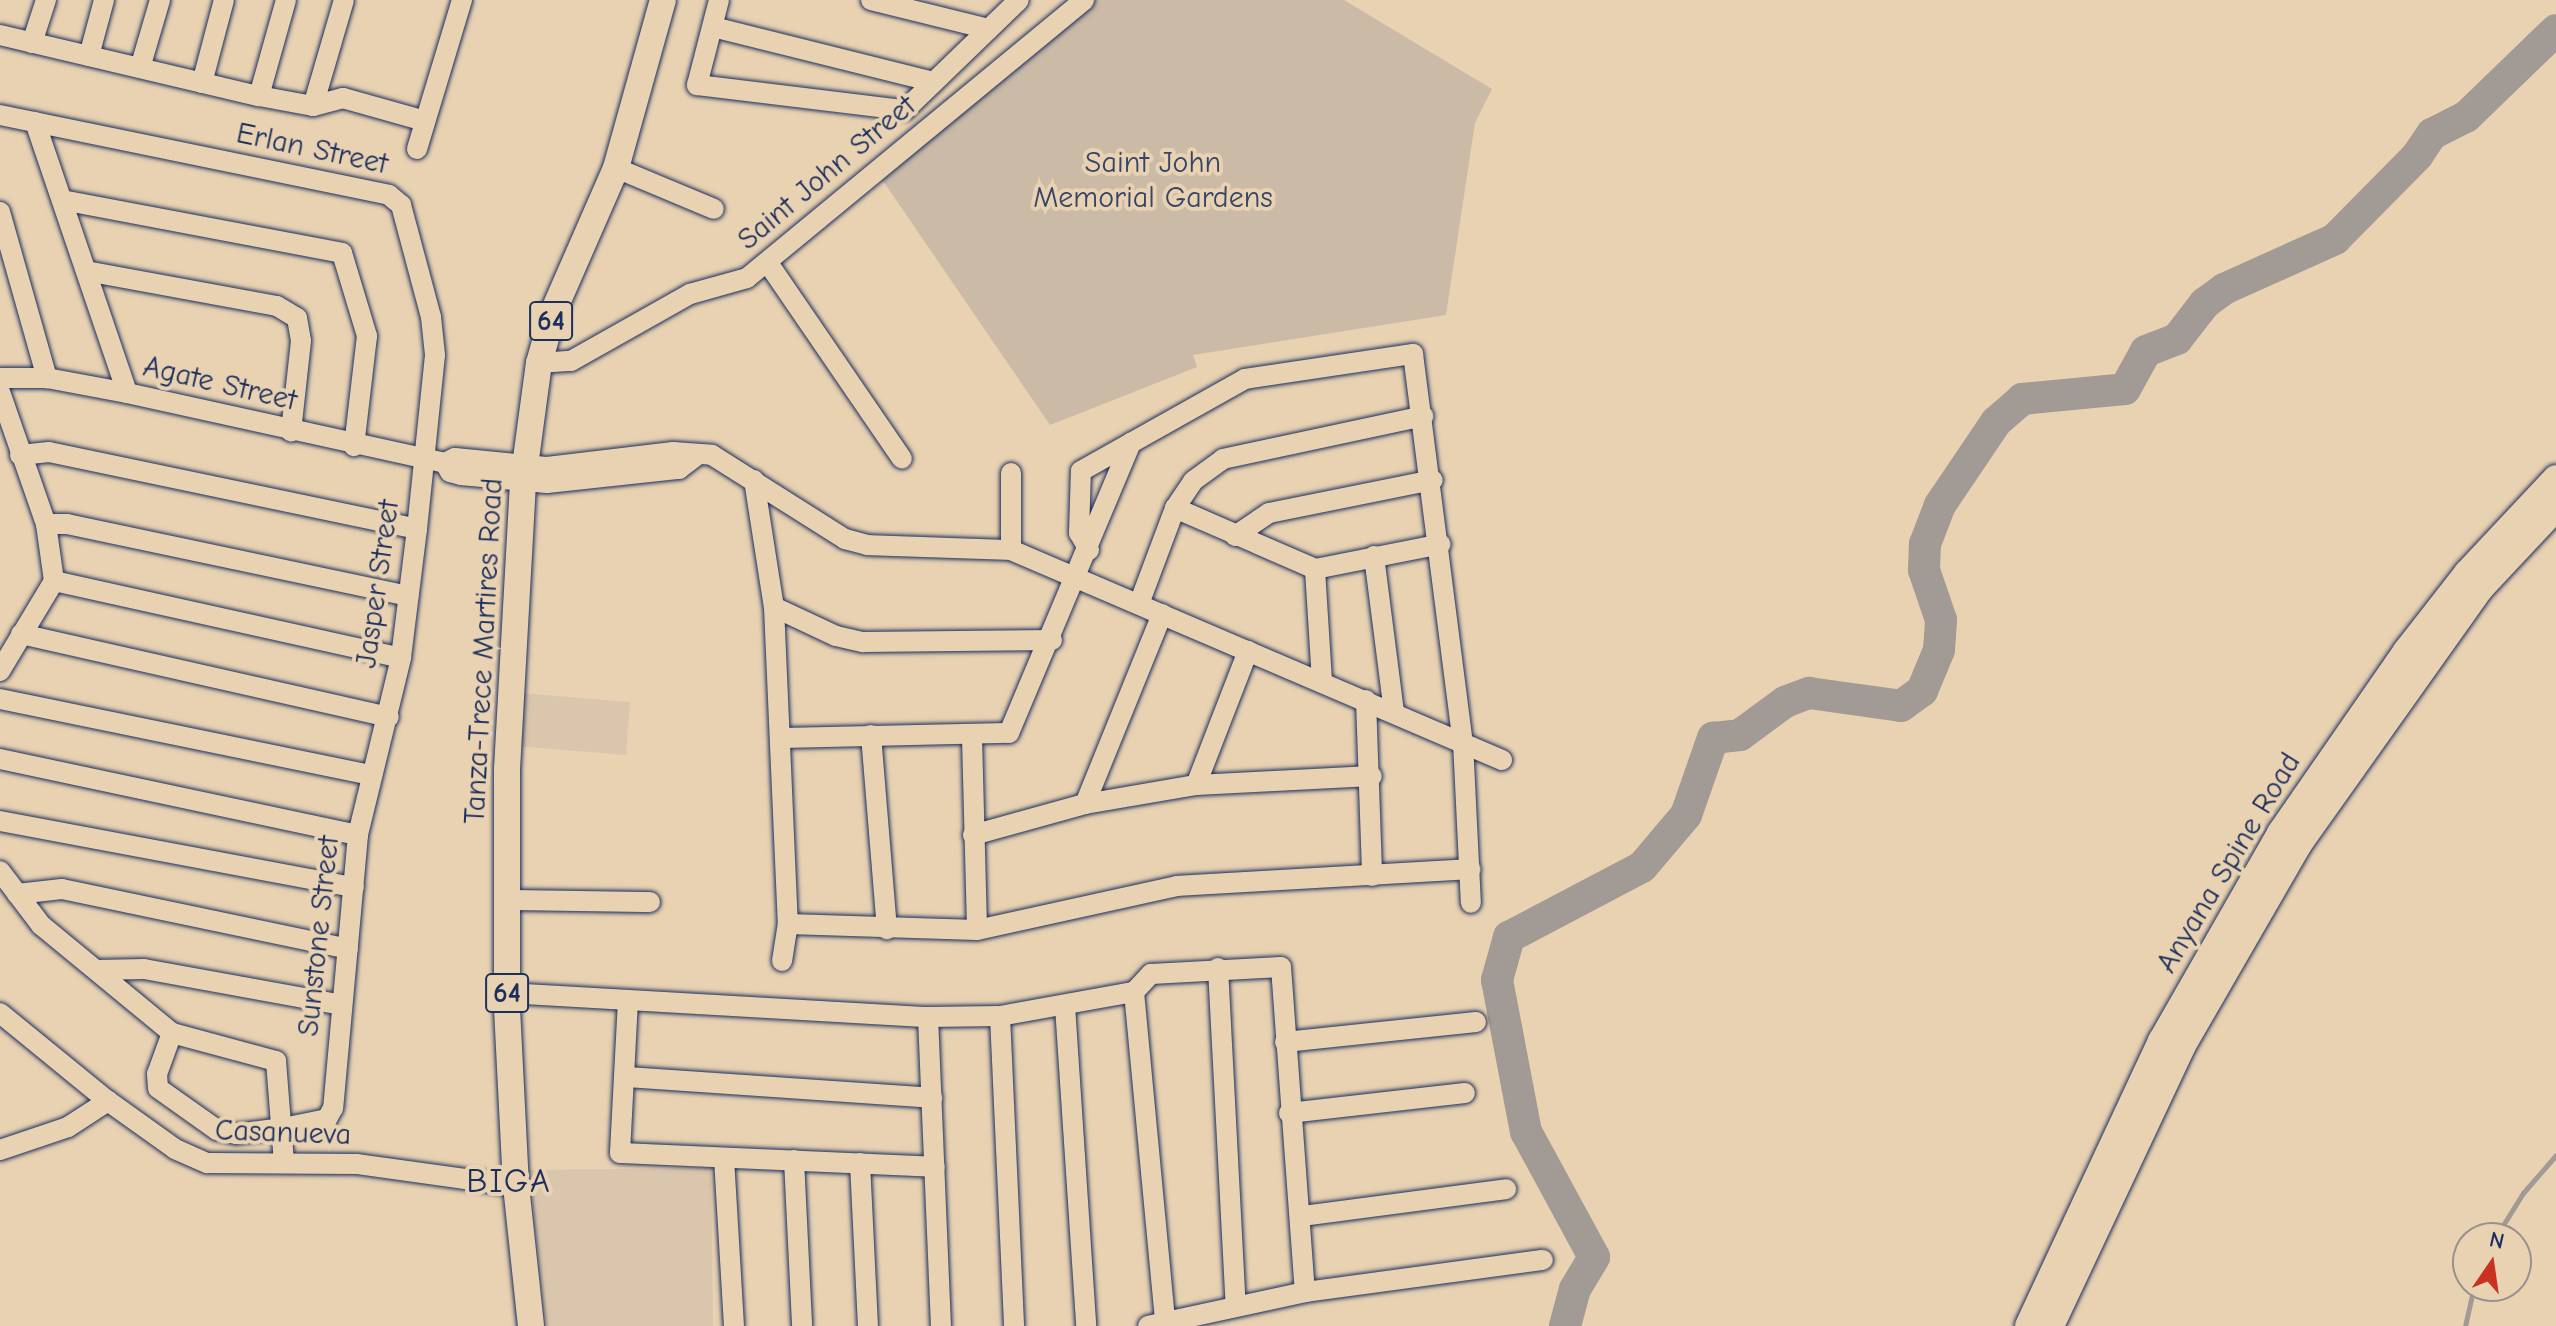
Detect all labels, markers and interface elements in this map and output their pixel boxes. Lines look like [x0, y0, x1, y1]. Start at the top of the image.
street label: Saint John Street [731, 88, 923, 258]
street label: Erlan Street [233, 115, 391, 183]
park label: Saint John Memorial Gardens [1033, 145, 1273, 216]
road number: 64 [529, 297, 573, 345]
street label: Agate Street [140, 349, 300, 419]
street label: Tanza-Trece Martires Road [457, 477, 511, 825]
street label: Jasper Street [348, 497, 408, 671]
street label: Anyana Spine Road [2149, 746, 2309, 980]
street label: Sunstone Street [291, 834, 347, 1038]
road number: 64 [485, 969, 529, 1017]
street label: Casanueva [214, 1113, 352, 1153]
district label: BIGA [466, 1162, 552, 1202]
north arrow [2452, 1222, 2532, 1302]
text: N [2487, 1226, 2507, 1255]

